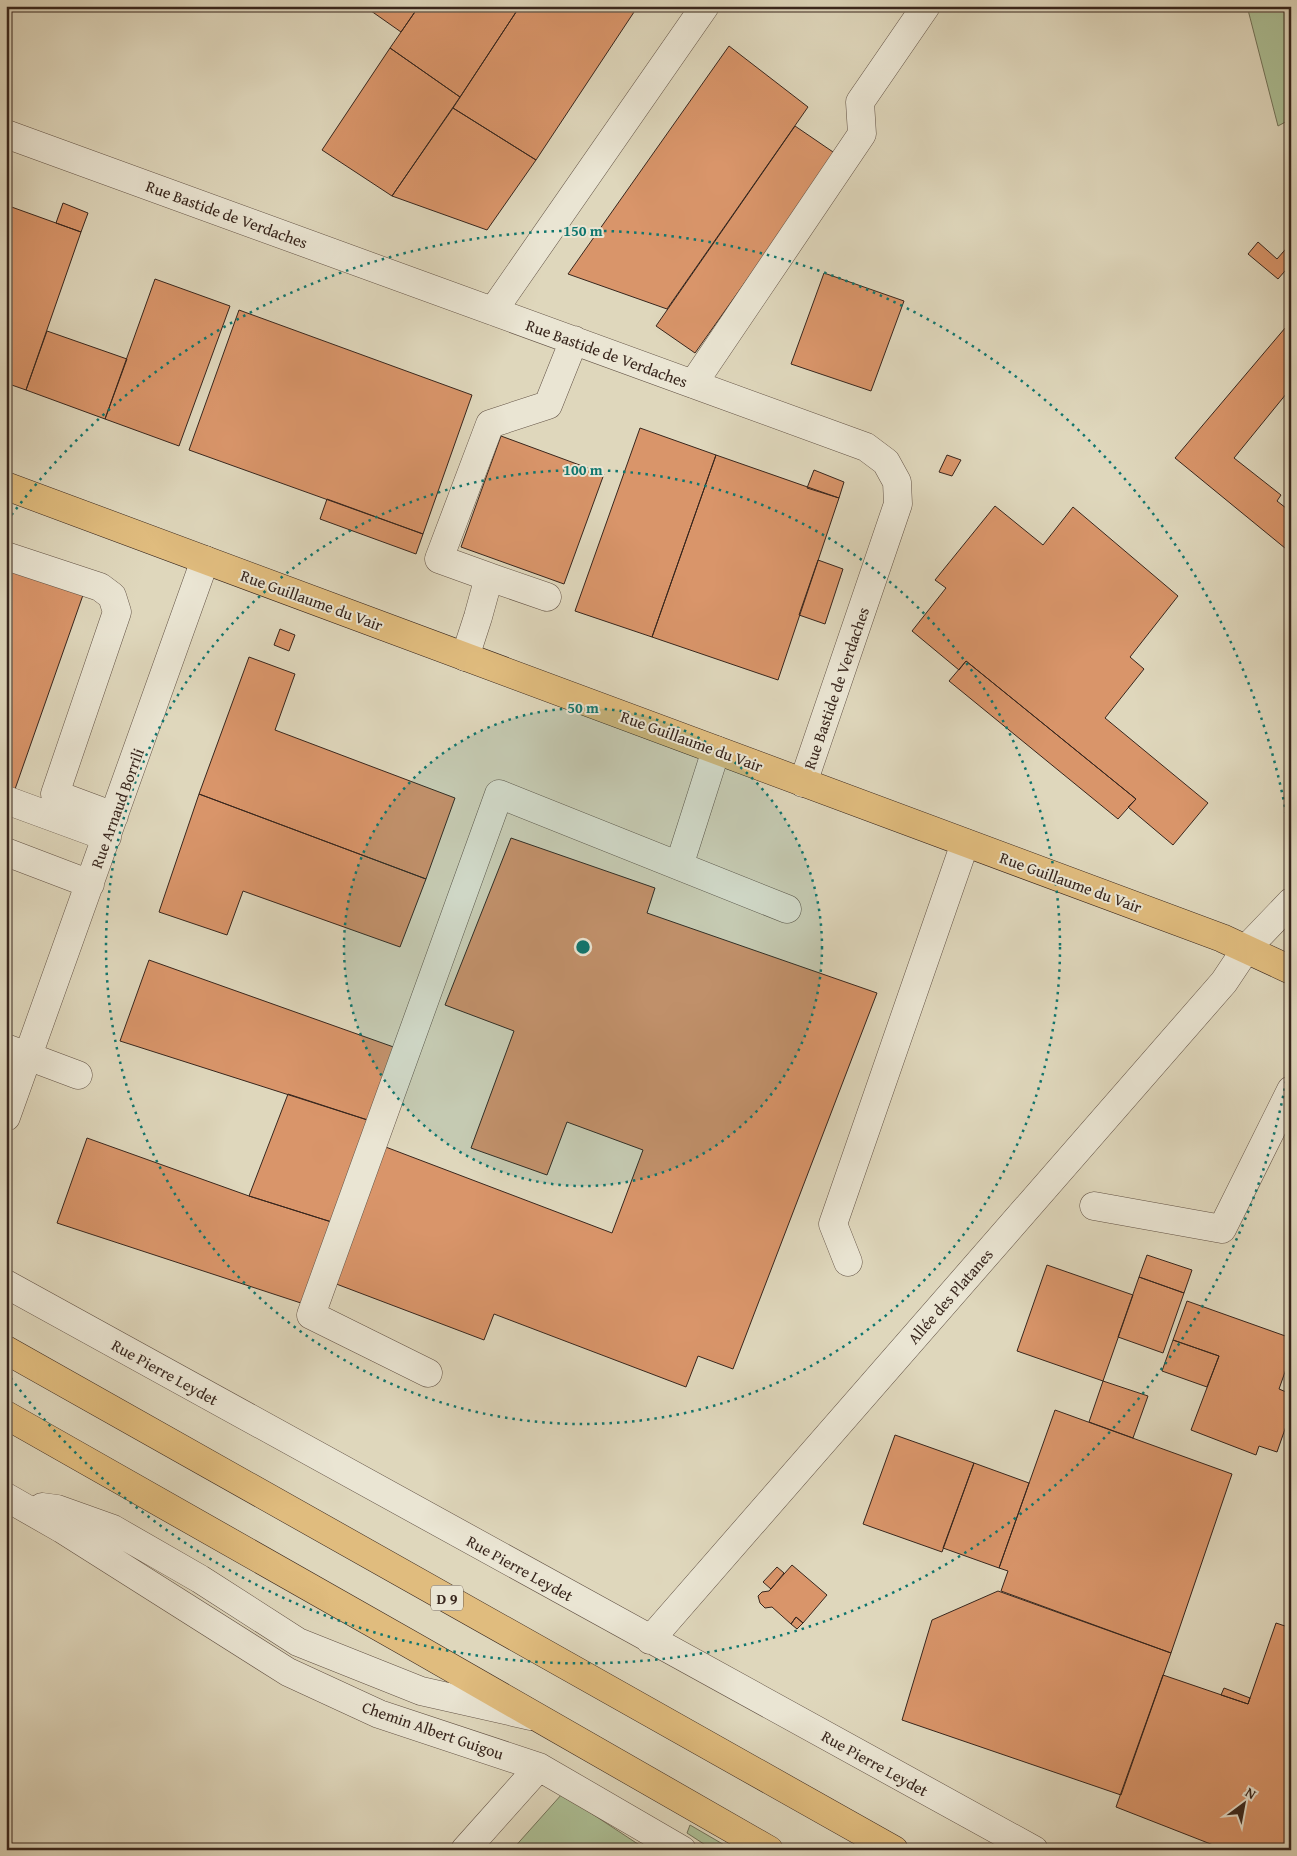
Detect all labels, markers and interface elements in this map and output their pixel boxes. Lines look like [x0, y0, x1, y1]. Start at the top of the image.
street label: Rue Bastide de Verdaches [143, 174, 311, 254]
text: 150 m [563, 220, 603, 241]
street label: Rue Bastide de Verdaches [523, 313, 691, 393]
text: 100 m [563, 459, 603, 480]
street label: Rue Guillaume du Vair [238, 563, 387, 637]
street label: Rue Bastide de Verdaches [797, 604, 875, 772]
text: 50 m [567, 697, 599, 718]
street label: Rue Guillaume du Vair [618, 704, 767, 778]
street label: Rue Arnaud Borrili [84, 744, 150, 871]
street label: Rue Guillaume du Vair [997, 845, 1146, 919]
centre of rings [574, 938, 592, 956]
street label: Allée des Platanes [902, 1243, 998, 1349]
street label: Rue Pierre Leydet [107, 1333, 223, 1411]
street label: Rue Pierre Leydet [462, 1529, 578, 1607]
road number: D 9 [431, 1586, 463, 1610]
street label: Chemin Albert Guigou [359, 1695, 507, 1766]
street label: Rue Pierre Leydet [817, 1724, 933, 1802]
north arrow [1220, 1778, 1270, 1828]
text: N [1242, 1782, 1261, 1804]

